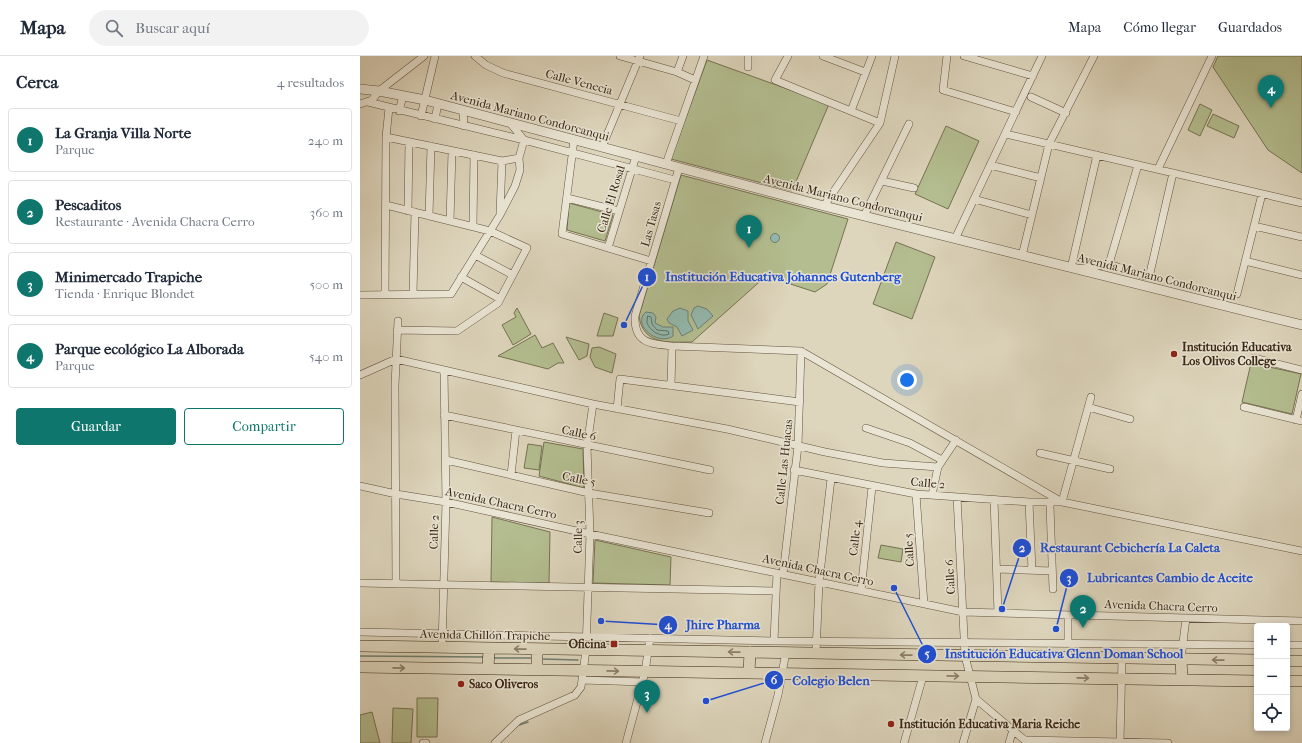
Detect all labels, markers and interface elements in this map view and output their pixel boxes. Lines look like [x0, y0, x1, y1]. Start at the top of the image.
search box [89, 10, 369, 46]
text: Mapa [20, 17, 65, 39]
icon: search [103, 17, 125, 39]
text: Buscar aquí [135, 19, 210, 37]
text: Mapa [1068, 19, 1101, 36]
text: Cómo llegar [1123, 19, 1196, 36]
text: Guardados [1218, 19, 1282, 36]
street label: Calle Venecia [544, 66, 615, 98]
text: Cerca [16, 72, 58, 92]
text: 4 resultados [277, 75, 344, 90]
pin: 4 [1258, 75, 1284, 108]
street label: Avenida Mariano Condorcanqui [448, 88, 611, 144]
text: La Granja Villa Norte [55, 124, 191, 142]
text: 1 [28, 133, 32, 148]
text: 240 m [308, 133, 343, 148]
text: Parque [55, 142, 95, 157]
street label: Calle El Rosal [594, 163, 628, 234]
street label: Avenida Mariano Condorcanqui [761, 171, 924, 225]
text: Pescaditos [55, 196, 121, 214]
street label: Las Tasas [638, 199, 664, 248]
text: 2 [27, 205, 33, 220]
text: 360 m [310, 205, 343, 220]
text: Restaurante · Avenida Chacra Cerro [55, 214, 255, 229]
pin: 1 [736, 215, 762, 248]
street label: Avenida Mariano Condorcanqui [1075, 250, 1238, 304]
callout: Institución Educativa Johannes Gutenberg [637, 264, 909, 289]
text: Minimercado Trapiche [55, 268, 202, 286]
text: Institución Educativa Johannes Gutenberg [665, 269, 902, 285]
text: 1 [645, 270, 649, 284]
text: 3 [27, 277, 33, 292]
text: 500 m [309, 277, 343, 292]
text: Tienda · Enrique Blondet [55, 286, 195, 301]
text: Parque ecológico La Alborada [55, 340, 244, 358]
place label: Institución Educativa Los Olivos College [1182, 340, 1292, 369]
text: 4 [26, 349, 34, 364]
text: 540 m [309, 349, 343, 364]
marker: Institución Educativa Los Olivos College [1169, 349, 1179, 359]
text: Parque [55, 358, 95, 373]
your location [897, 370, 917, 390]
button: Guardar [16, 408, 176, 445]
button: Compartir [184, 408, 344, 445]
street label: Calle Las Huacas [773, 418, 795, 505]
street label: Calle 6 [560, 422, 598, 444]
street label: Calle 5 [561, 469, 597, 489]
street label: Calle 2 [910, 475, 946, 491]
street label: Avenida Chacra Cerro [443, 484, 558, 522]
street label: Calle 2 [426, 514, 442, 550]
street label: Calle 4 [846, 519, 864, 557]
street label: Calle 3 [571, 520, 585, 554]
street label: Calle 5 [901, 533, 917, 567]
callout: Restaurant Cebichería La Caleta [1012, 535, 1228, 560]
text: Restaurant Cebichería La Caleta [1040, 540, 1221, 555]
text: 2 [1019, 541, 1026, 555]
street label: Avenida Chacra Cerro [760, 551, 875, 589]
street label: Calle 6 [942, 559, 958, 595]
callout: Lubricantes Cambio de Aceite [1059, 565, 1261, 590]
text: Lubricantes Cambio de Aceite [1087, 570, 1254, 585]
text: 3 [1067, 571, 1072, 586]
pin: 2 [1070, 595, 1096, 628]
street label: Avenida Chacra Cerro [1103, 597, 1218, 615]
callout: Jhire Pharma [658, 612, 768, 637]
text: Jhire Pharma [684, 617, 761, 633]
text: 4 [663, 618, 672, 633]
map controls [1254, 623, 1290, 731]
button: + [1254, 623, 1290, 659]
street label: Avenida Chillón Trapiche [419, 627, 550, 643]
place label: Oficina [568, 637, 606, 651]
marker: Oficina [609, 639, 619, 649]
callout: Institución Educativa Glenn Doman School [917, 641, 1191, 666]
one-way arrow [514, 645, 527, 653]
text: Institución Educativa Glenn Doman School [945, 646, 1184, 661]
text: 5 [924, 647, 930, 661]
one-way arrow [728, 648, 741, 656]
one-way arrow [900, 651, 913, 658]
one-way arrow [1212, 656, 1225, 664]
button: − [1254, 659, 1290, 695]
one-way arrow [392, 664, 405, 672]
one-way arrow [606, 667, 619, 675]
callout: Colegio Belen [764, 668, 878, 693]
one-way arrow [946, 672, 959, 680]
text: 6 [771, 673, 778, 687]
text: Colegio Belen [792, 673, 870, 689]
one-way arrow [1076, 674, 1089, 682]
place label: Saco Oliveros [469, 677, 539, 691]
marker: Saco Oliveros [456, 679, 466, 689]
pin: 3 [634, 680, 660, 713]
button: locate [1254, 695, 1290, 731]
place label: Institución Educativa Maria Reiche [899, 717, 1080, 731]
marker: Institución Educativa Maria Reiche [886, 719, 896, 729]

